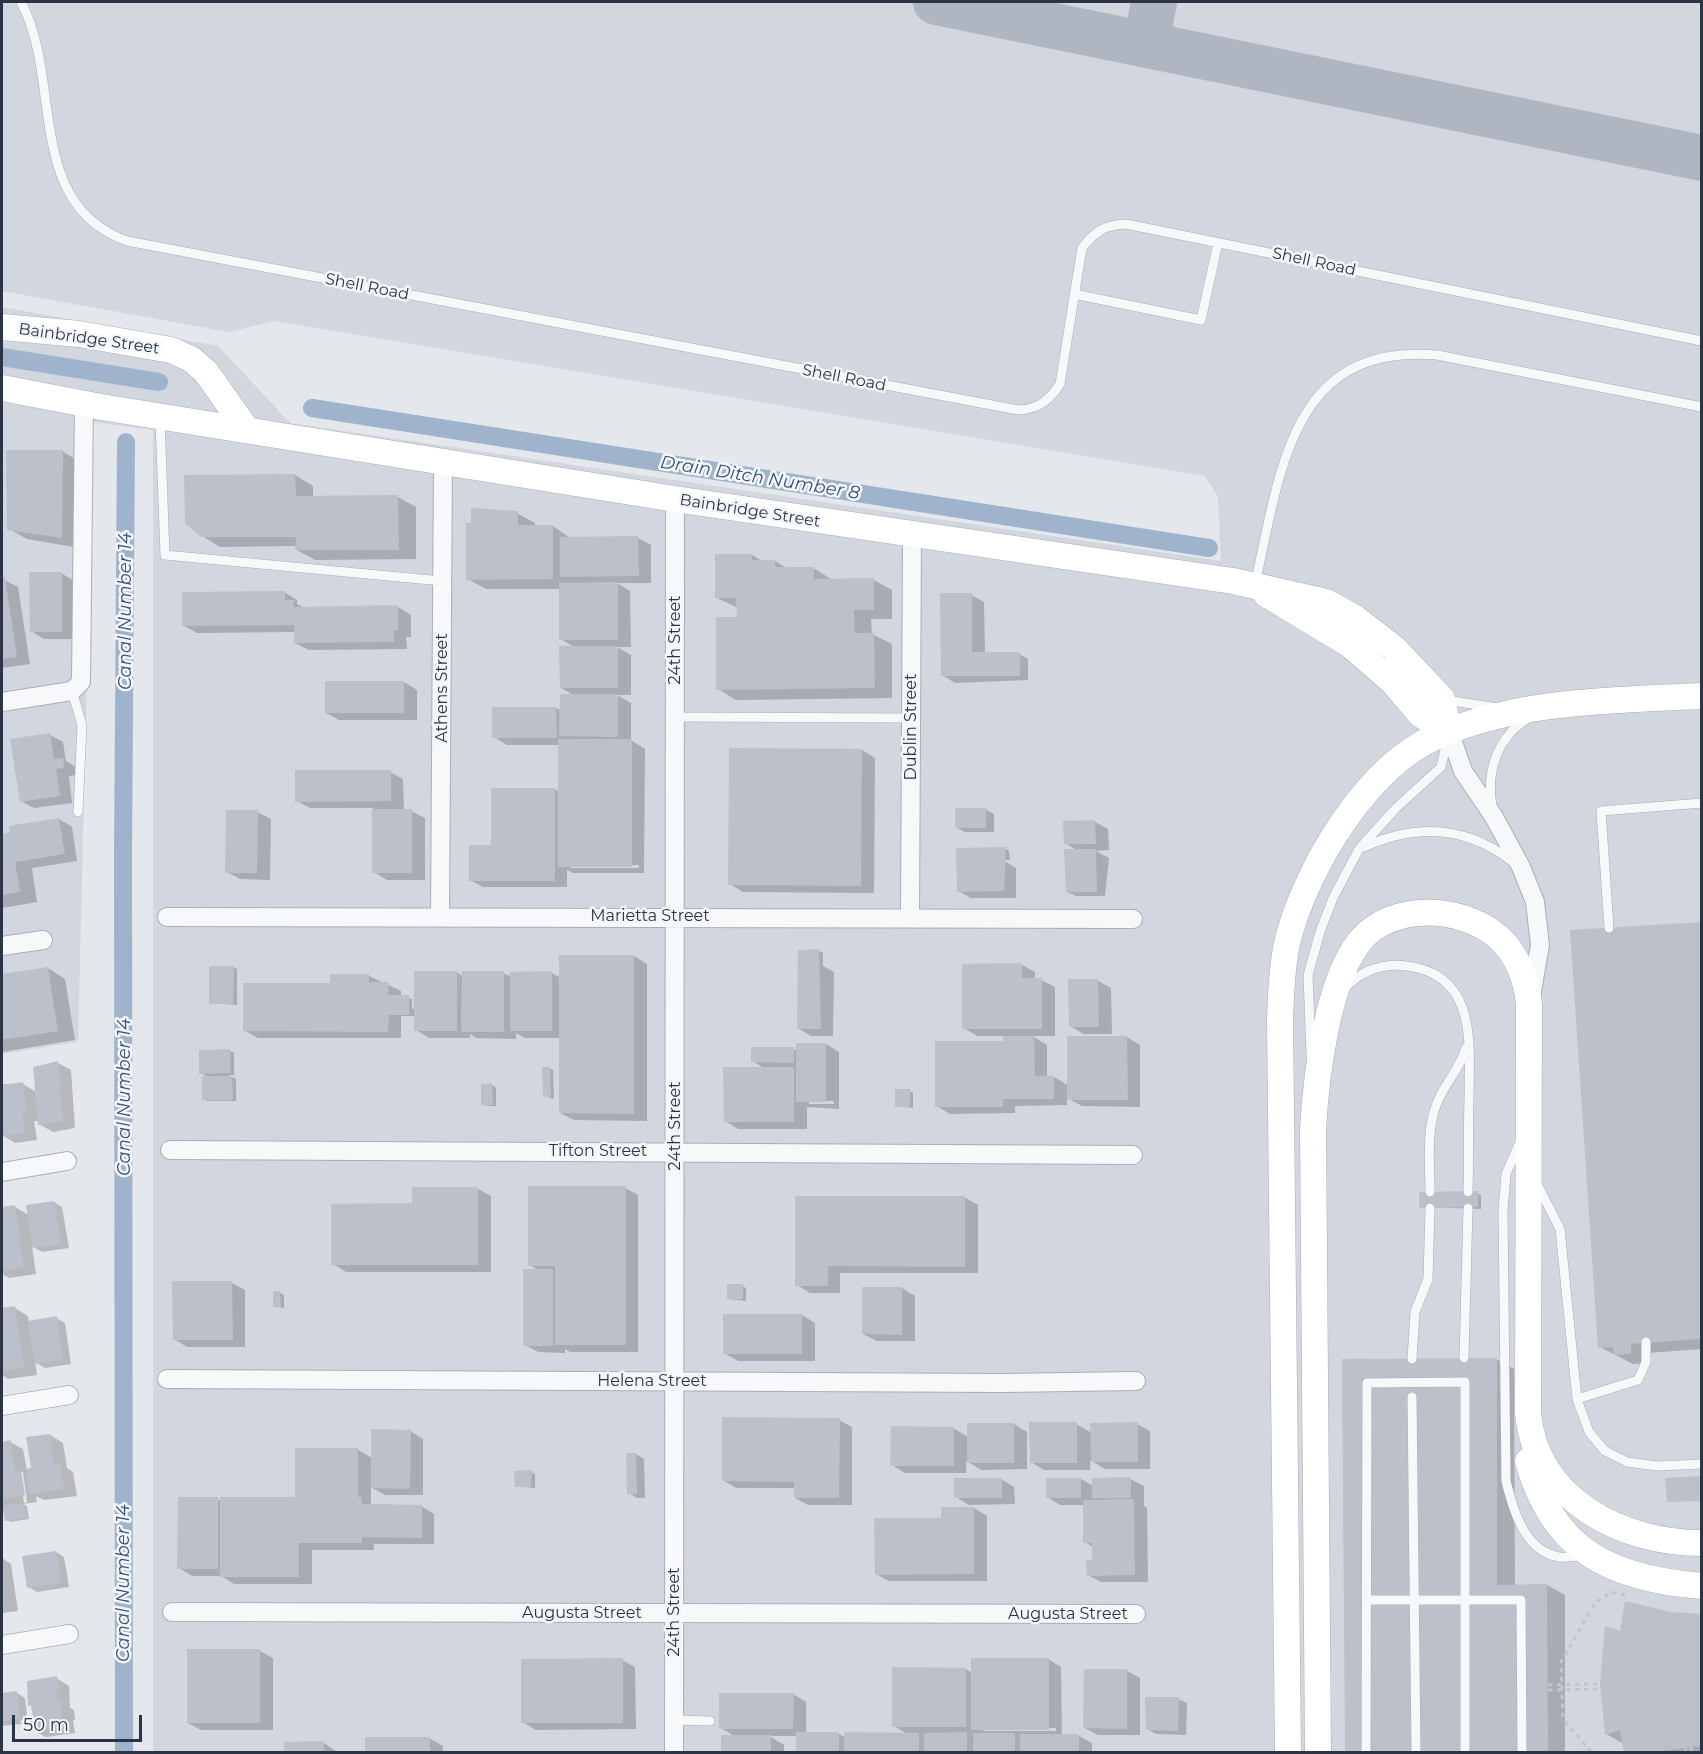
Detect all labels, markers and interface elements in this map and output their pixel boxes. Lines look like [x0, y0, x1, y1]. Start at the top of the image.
street label: Shell Road [1270, 244, 1358, 280]
street label: Shell Road [323, 269, 411, 305]
street label: Bainbridge Street [17, 320, 161, 358]
street label: Shell Road [800, 360, 888, 396]
water label: Drain Ditch Number 8 [659, 452, 861, 504]
street label: Bainbridge Street [678, 490, 822, 532]
water label: Canal Number 14 [115, 532, 137, 690]
street label: 24th Street [665, 595, 685, 685]
street label: Athens Street [432, 633, 452, 743]
street label: Dublin Street [901, 674, 921, 780]
street label: Marietta Street [590, 906, 710, 926]
water label: Canal Number 14 [114, 1018, 136, 1176]
street label: 24th Street [665, 1081, 685, 1171]
street label: Tifton Street [549, 1141, 647, 1161]
street label: Helena Street [597, 1371, 707, 1391]
water label: Canal Number 14 [113, 1504, 135, 1662]
street label: 24th Street [664, 1567, 684, 1657]
street label: Augusta Street [522, 1603, 642, 1623]
street label: Augusta Street [1008, 1604, 1128, 1624]
scale bar [15, 1703, 146, 1741]
text: 50 m [23, 1714, 69, 1736]

